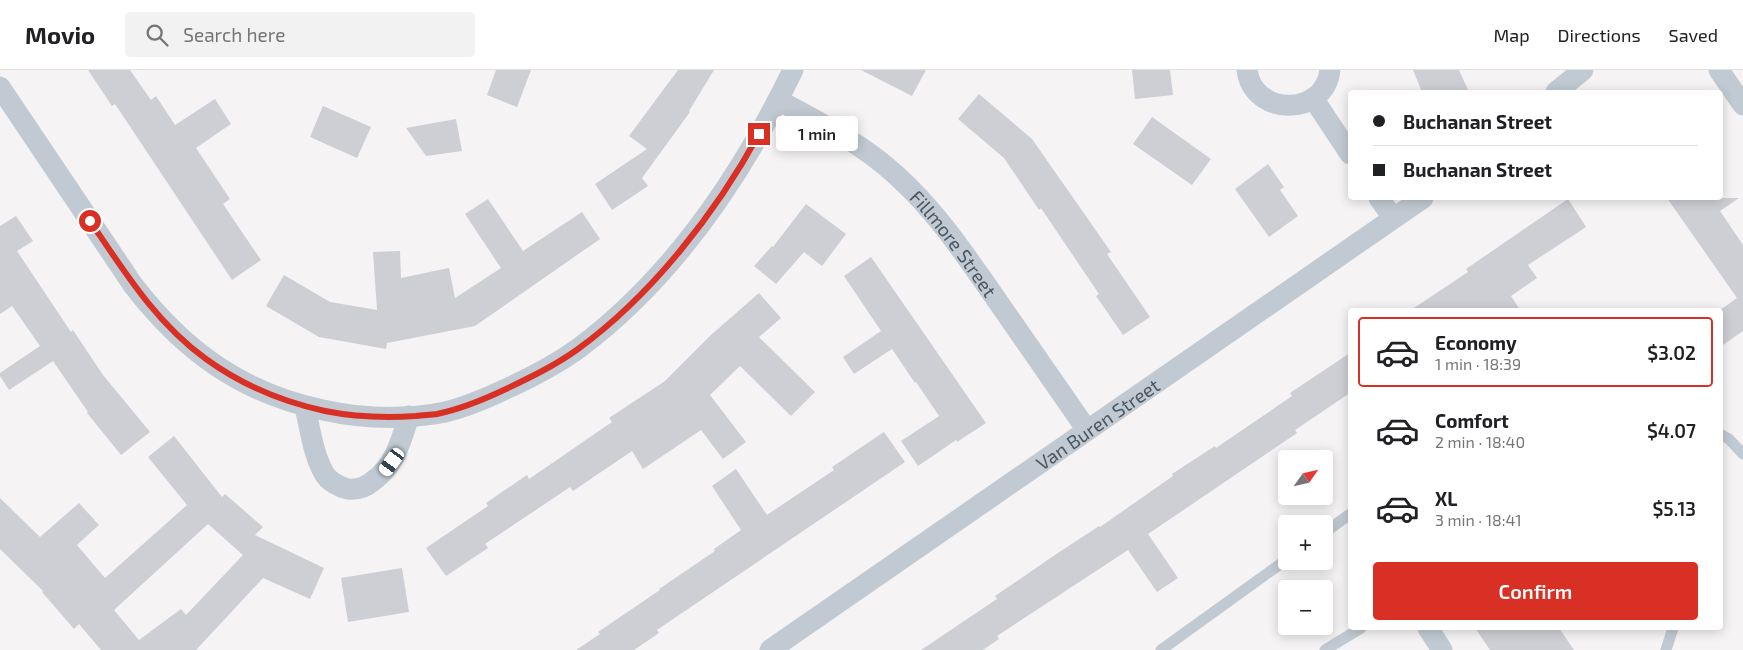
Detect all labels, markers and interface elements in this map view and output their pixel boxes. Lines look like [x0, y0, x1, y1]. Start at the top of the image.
search box [125, 12, 475, 57]
text: Movio [25, 20, 95, 49]
icon: search [143, 21, 171, 49]
text: Search here [183, 23, 285, 46]
text: Map [1493, 24, 1530, 46]
text: Directions [1558, 24, 1641, 46]
text: Saved [1669, 24, 1718, 46]
text: Buchanan Street [1403, 110, 1552, 133]
callout: 1 min [776, 116, 859, 152]
route end [748, 123, 770, 145]
text: 1 min [798, 124, 836, 143]
text: Buchanan Street [1403, 158, 1552, 181]
street label: Fillmore Street [906, 185, 1002, 301]
route start [79, 210, 101, 232]
icon: car [1375, 330, 1420, 375]
text: Economy [1435, 331, 1517, 354]
text: $3.02 [1647, 341, 1696, 364]
text: 1 min · 18:39 [1435, 354, 1521, 373]
street label: Van Buren Street [1031, 373, 1163, 474]
icon: car [1375, 408, 1420, 453]
text: Comfort [1435, 409, 1509, 432]
text: $4.07 [1647, 419, 1696, 442]
text: 2 min · 18:40 [1435, 432, 1525, 451]
car [377, 445, 406, 479]
north arrow [1278, 450, 1332, 505]
map controls [1278, 450, 1333, 635]
icon: car [1375, 486, 1420, 531]
text: XL [1435, 487, 1457, 510]
text: $5.13 [1652, 497, 1696, 520]
text: 3 min · 18:41 [1435, 510, 1522, 529]
button: + [1278, 515, 1333, 570]
button: Confirm [1373, 562, 1698, 620]
button: − [1278, 580, 1333, 635]

